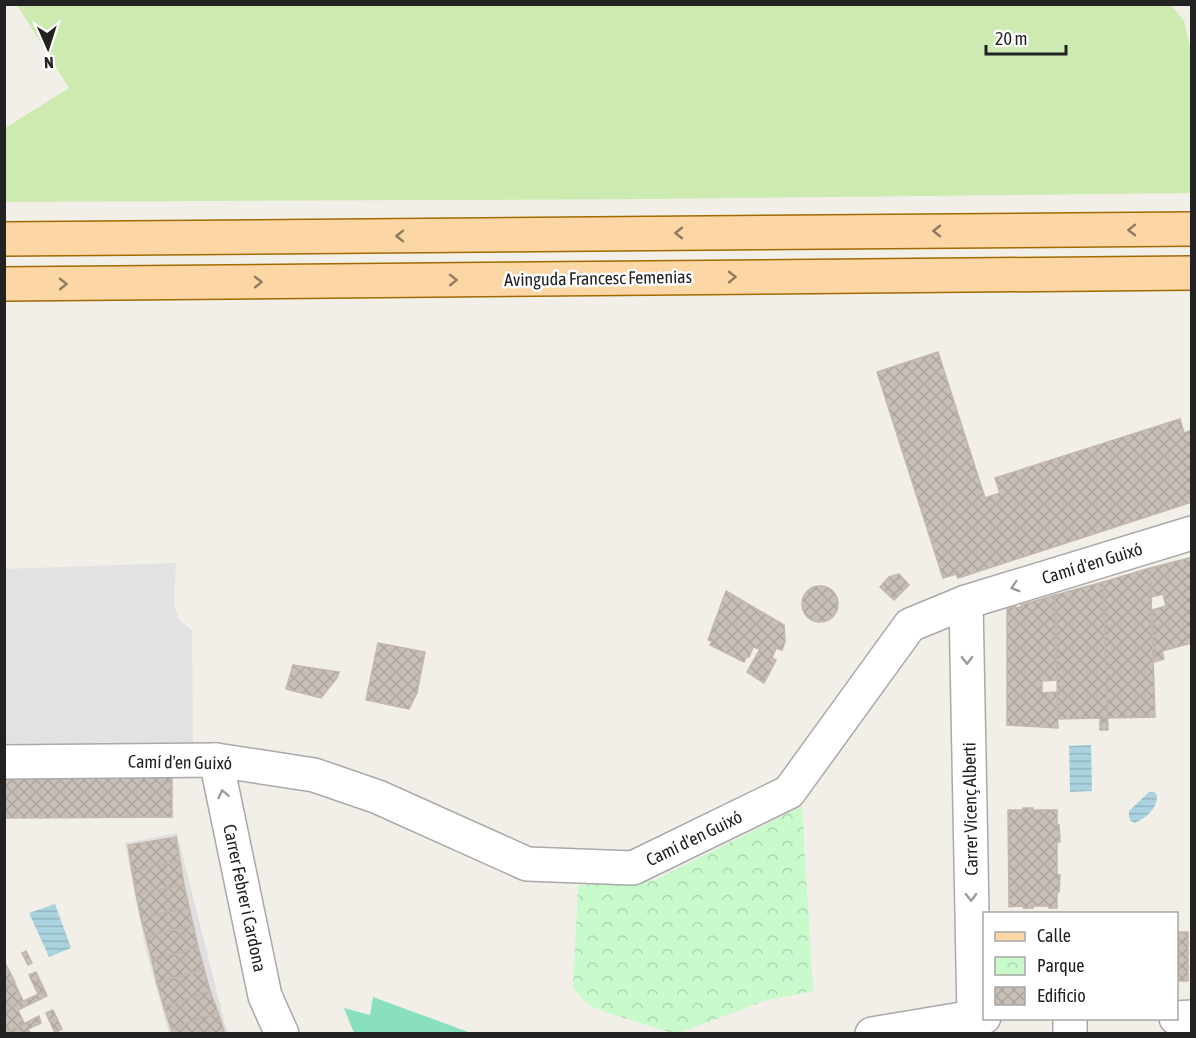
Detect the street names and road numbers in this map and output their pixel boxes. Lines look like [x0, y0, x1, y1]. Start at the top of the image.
street label: Avinguda Francesc Femenias [504, 266, 692, 290]
street label: Camí d'en Guixó [1039, 538, 1145, 588]
street label: Carrer Vicenç Alberti [958, 742, 982, 876]
street label: Camí d'en Guixó [128, 751, 232, 773]
street label: Camí d'en Guixó [643, 806, 745, 870]
street label: Carrer Febrer i Cardona [219, 822, 271, 974]

